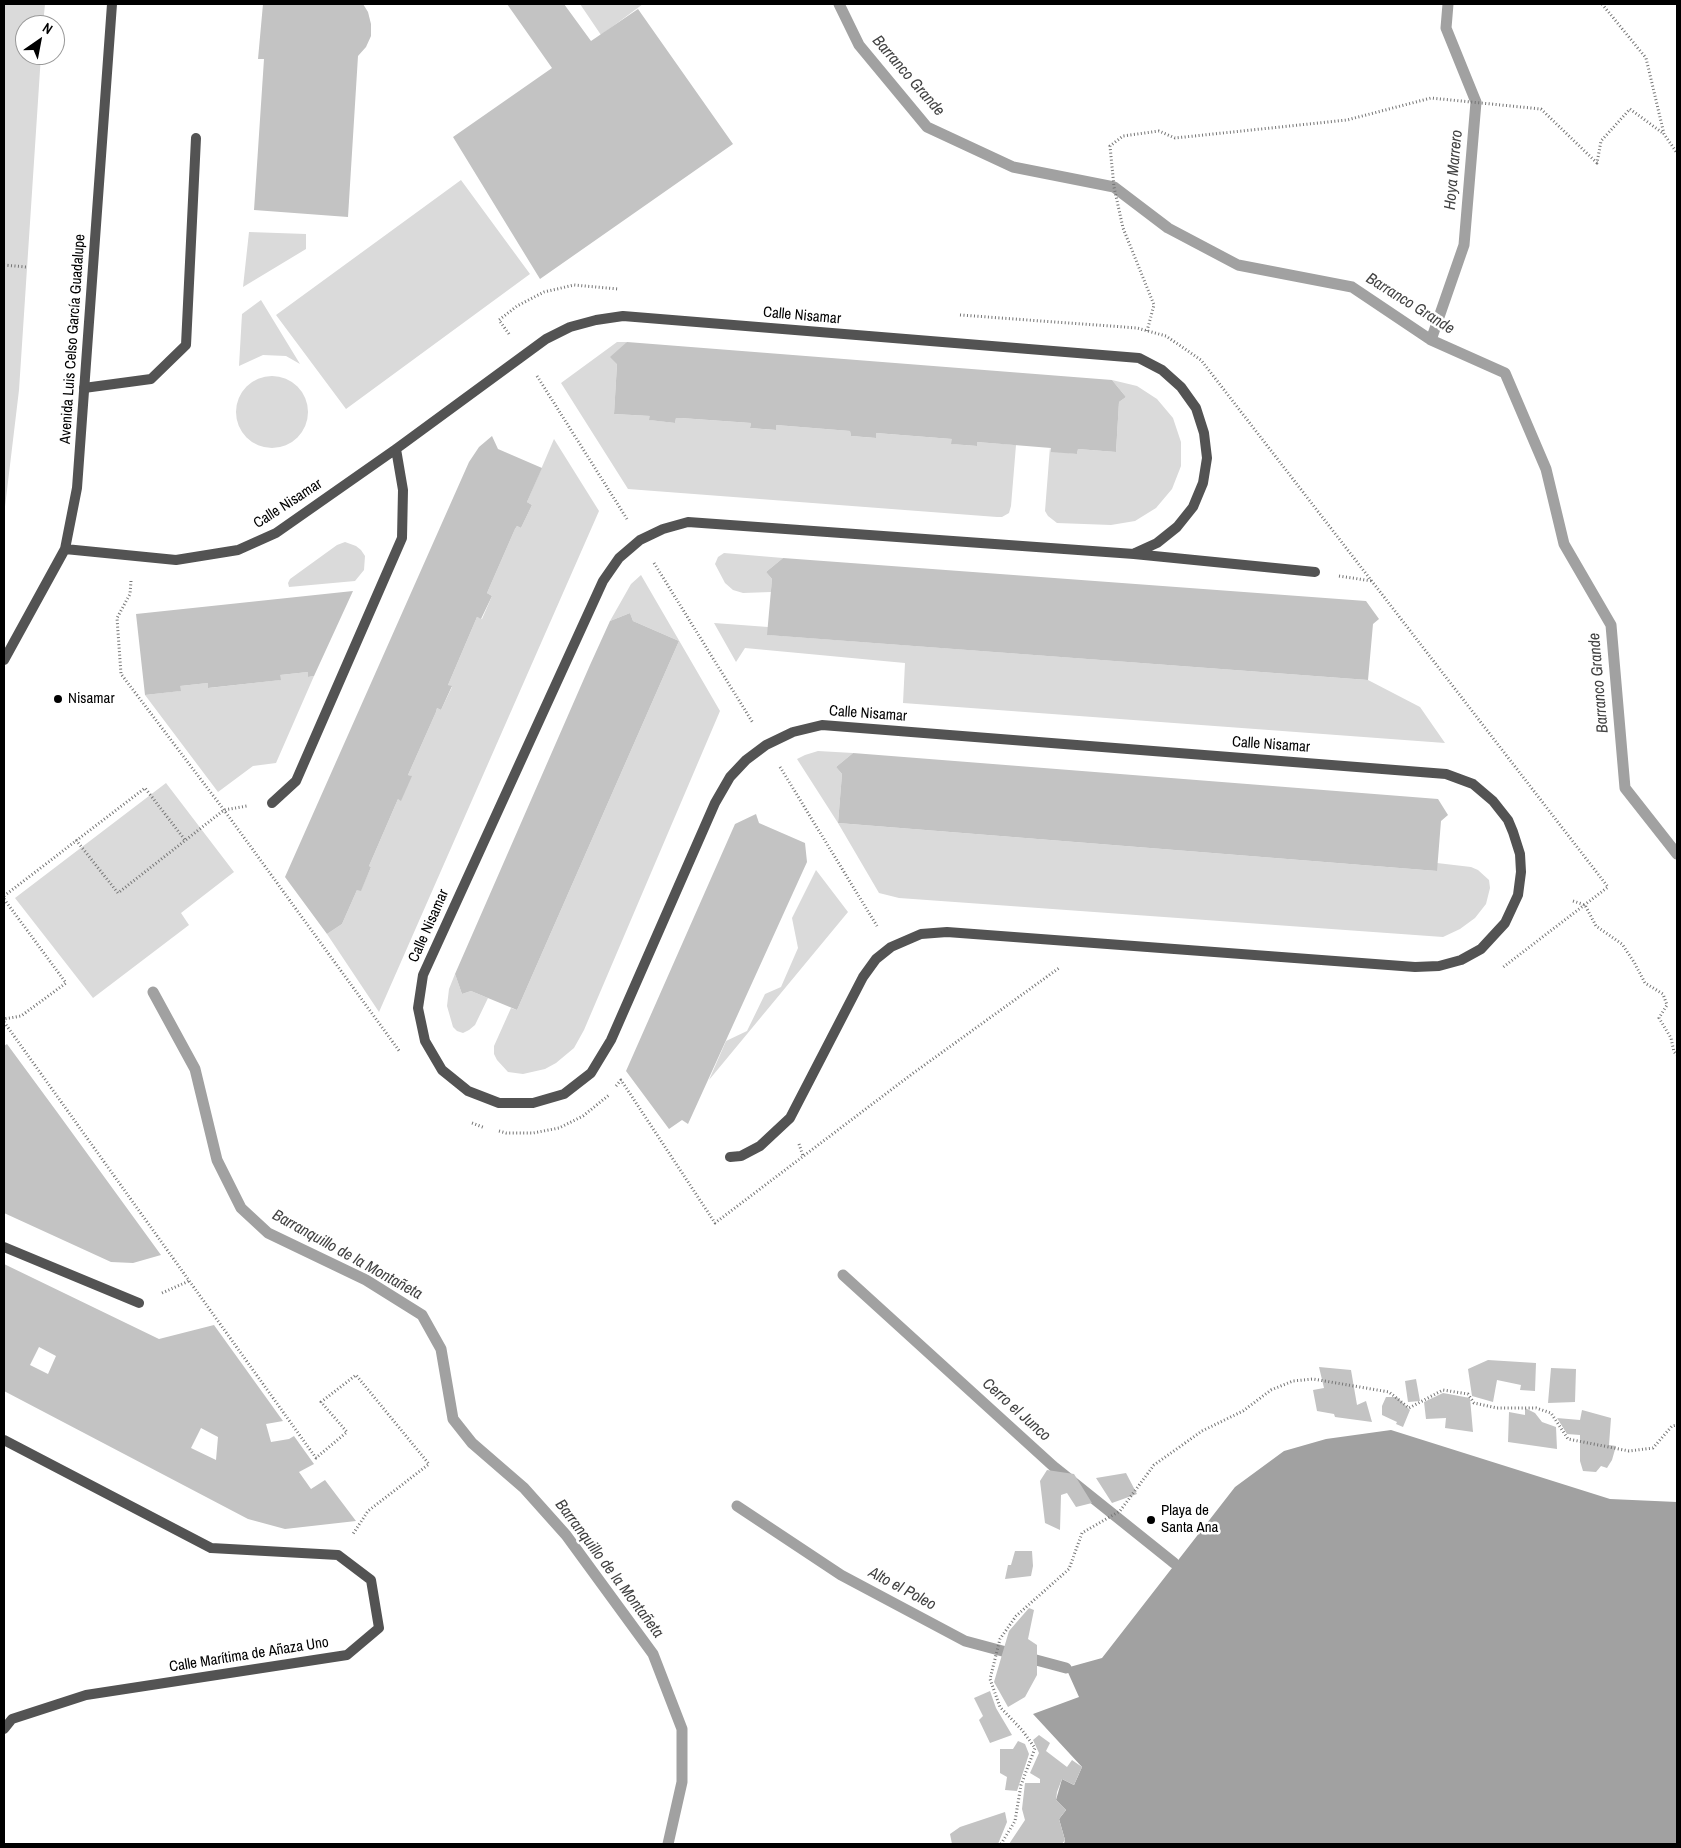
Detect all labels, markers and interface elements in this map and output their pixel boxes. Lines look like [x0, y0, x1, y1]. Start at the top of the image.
north arrow [15, 15, 65, 65]
text: N [39, 18, 56, 38]
water label: Barranco Grande [868, 32, 948, 120]
water label: Hoya Marrero [1441, 129, 1467, 211]
street label: Avenida Luis Celso García Guadalupe [57, 233, 89, 445]
water label: Barranco Grande [1362, 269, 1458, 339]
street label: Calle Nisamar [762, 304, 842, 328]
street label: Calle Nisamar [250, 475, 326, 533]
water label: Barranco Grande [1585, 632, 1613, 734]
place label: Nisamar [68, 690, 114, 708]
marker: Nisamar [52, 693, 64, 705]
street label: Calle Nisamar [829, 702, 907, 726]
street label: Calle Nisamar [1232, 733, 1310, 757]
street label: Calle Nisamar [405, 887, 453, 965]
water label: Barranquillo de la Montañeta [269, 1206, 425, 1304]
water label: Cerro el Junco [978, 1374, 1054, 1446]
water label: Barranquillo de la Montañeta [551, 1496, 667, 1642]
place label: Playa de Santa Ana [1161, 1502, 1218, 1537]
marker: Playa de Santa Ana [1145, 1514, 1157, 1526]
water label: Alto el Poleo [865, 1563, 939, 1615]
street label: Calle Marítima de Añaza Uno [168, 1633, 330, 1677]

